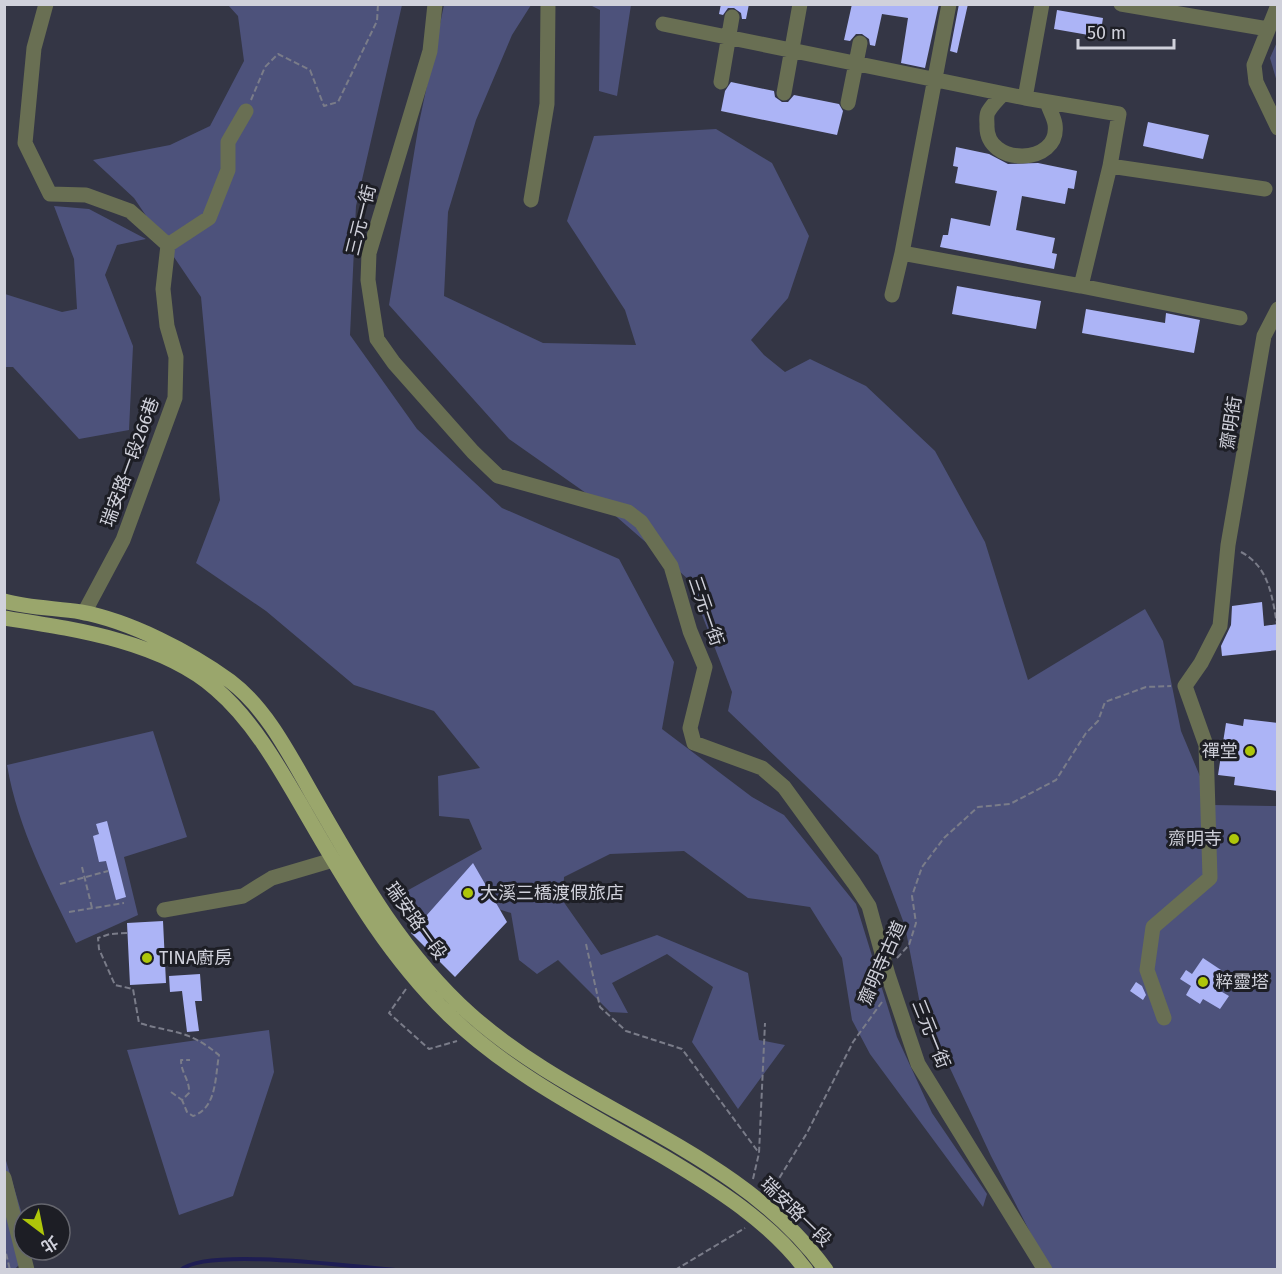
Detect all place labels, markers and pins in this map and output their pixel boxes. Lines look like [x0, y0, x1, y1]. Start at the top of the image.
place label: 禪堂 [1202, 740, 1238, 762]
marker: 禪堂 [1243, 744, 1257, 758]
place label: 齋明寺 [1168, 828, 1222, 850]
marker: 齋明寺 [1227, 832, 1241, 846]
place label: 大溪三橋渡假旅店 [480, 882, 624, 904]
marker: 大溪三橋渡假旅店 [461, 886, 475, 900]
place label: TINA廚房 [159, 947, 232, 969]
marker: TINA廚房 [140, 951, 154, 965]
place label: 粹靈塔 [1215, 971, 1269, 993]
marker: 粹靈塔 [1196, 975, 1210, 989]

